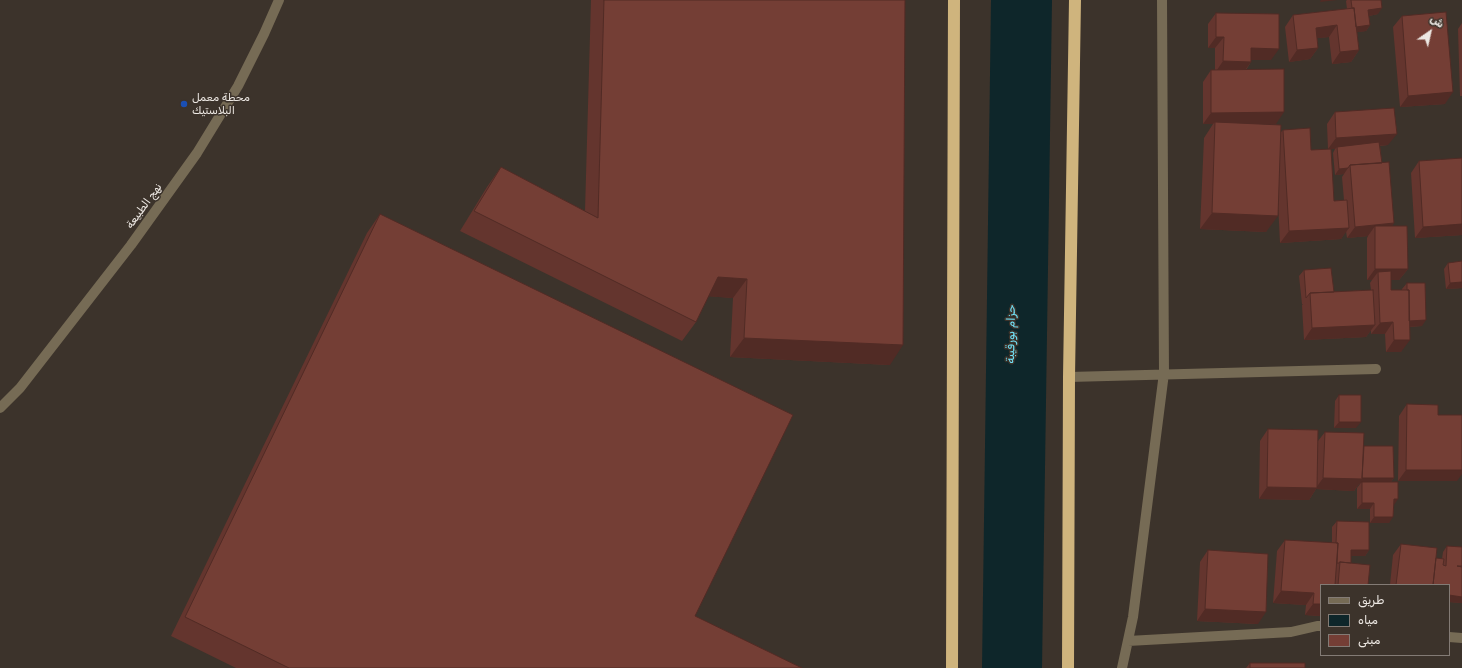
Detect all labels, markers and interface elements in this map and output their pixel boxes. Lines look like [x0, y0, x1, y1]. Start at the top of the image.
north arrow [1410, 12, 1450, 52]
text: ش [1428, 12, 1446, 31]
place label: محطة معمل البلاستيك [192, 91, 250, 117]
marker: محطة معمل البلاستيك [179, 99, 189, 109]
street label: نهج الطبيعة [123, 181, 165, 231]
water label: حزام بورقيبة [1003, 304, 1019, 364]
legend [1320, 584, 1450, 656]
text: طريق [1358, 593, 1384, 607]
text: مياه [1358, 613, 1378, 627]
text: مبنى [1358, 633, 1380, 647]

